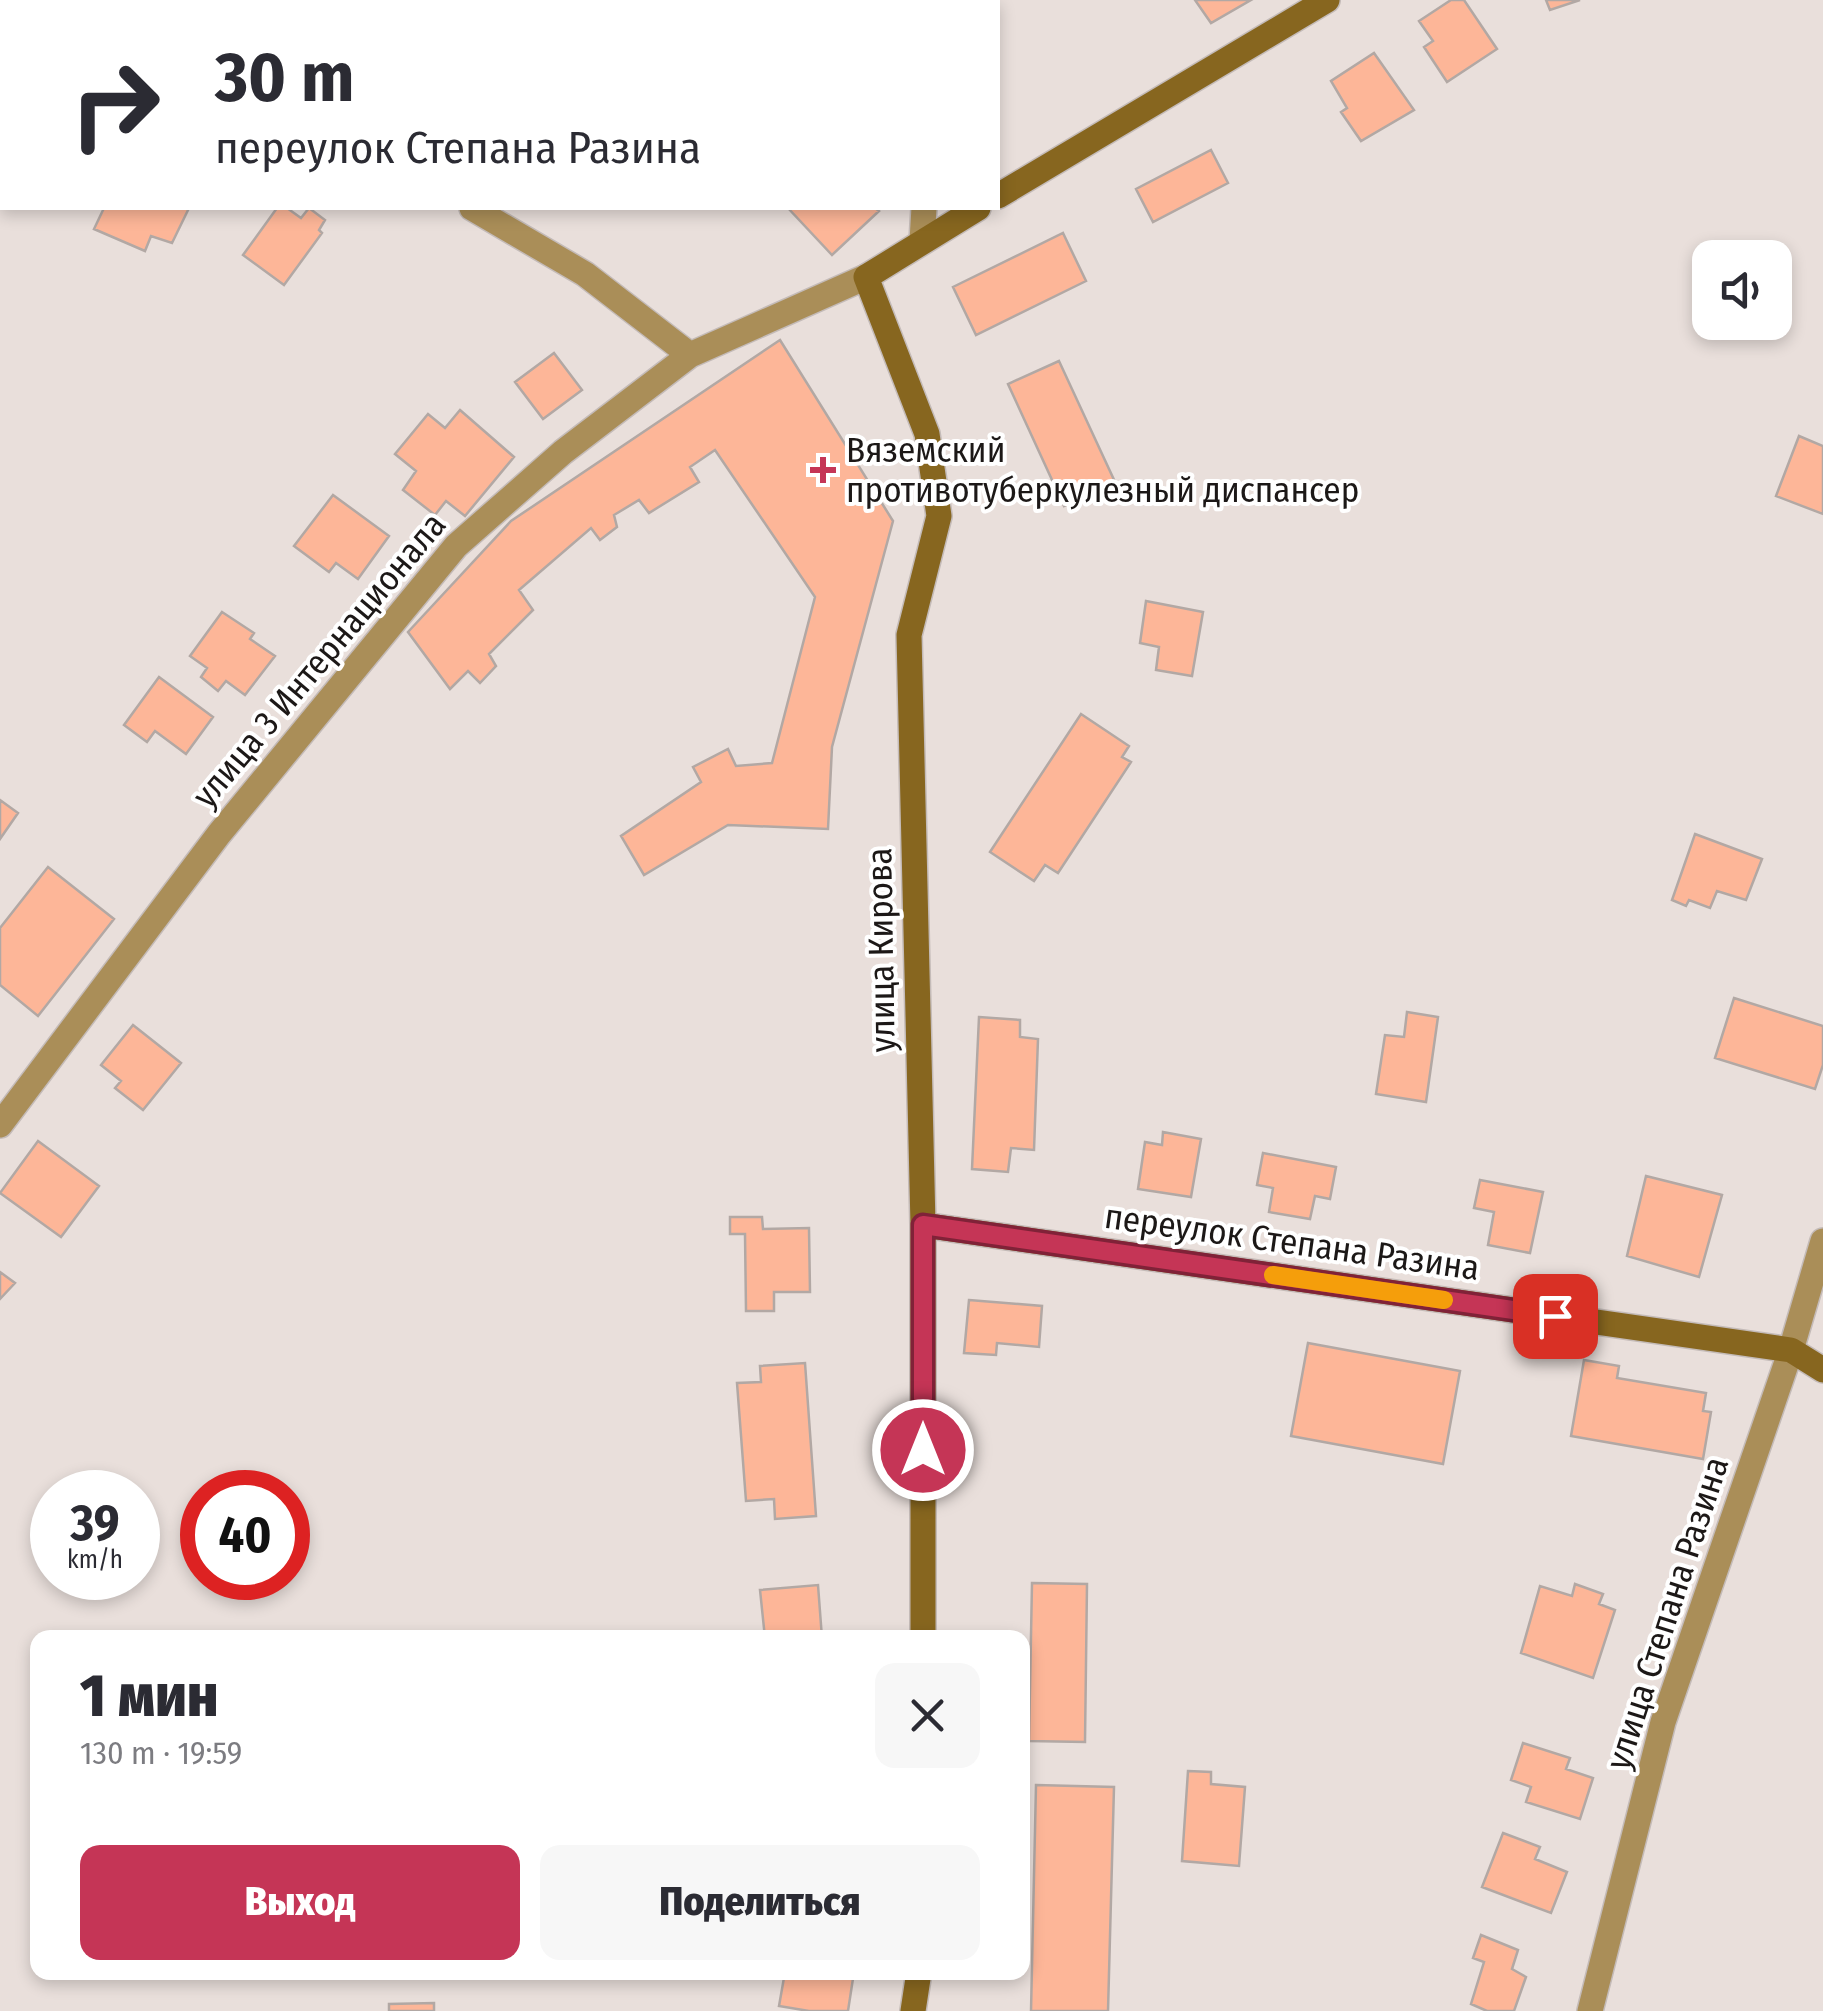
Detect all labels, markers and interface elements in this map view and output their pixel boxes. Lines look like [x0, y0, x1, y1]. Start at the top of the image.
text: 30 m [215, 36, 354, 120]
icon: right [50, 40, 180, 170]
text: переулок Степана Разина [215, 121, 701, 175]
map controls [1692, 240, 1792, 340]
button: sound [1692, 240, 1792, 340]
place label: Вяземский противотуберкулезный диспансер [846, 429, 1359, 511]
marker: Вяземский противотуберкулезный диспансер [810, 457, 836, 483]
street label: улица 3 Интернационала [184, 504, 454, 816]
street label: улица Кирова [858, 847, 904, 1053]
street label: переулок Степана Разина [1102, 1195, 1482, 1289]
pin [1513, 1274, 1598, 1359]
icon: arrive [1528, 1289, 1583, 1344]
position arrow [871, 1398, 975, 1502]
street label: улица Степана Разина [1597, 1451, 1737, 1775]
speed limit sign: 40 [180, 1470, 310, 1600]
text: 39 [70, 1493, 120, 1553]
text: km/h [67, 1545, 123, 1575]
text: 1 мин [80, 1660, 219, 1732]
button: close [875, 1663, 980, 1768]
text: 130 m · 19:59 [80, 1734, 242, 1772]
button: Выход [80, 1845, 520, 1960]
button: Поделиться [540, 1845, 980, 1960]

